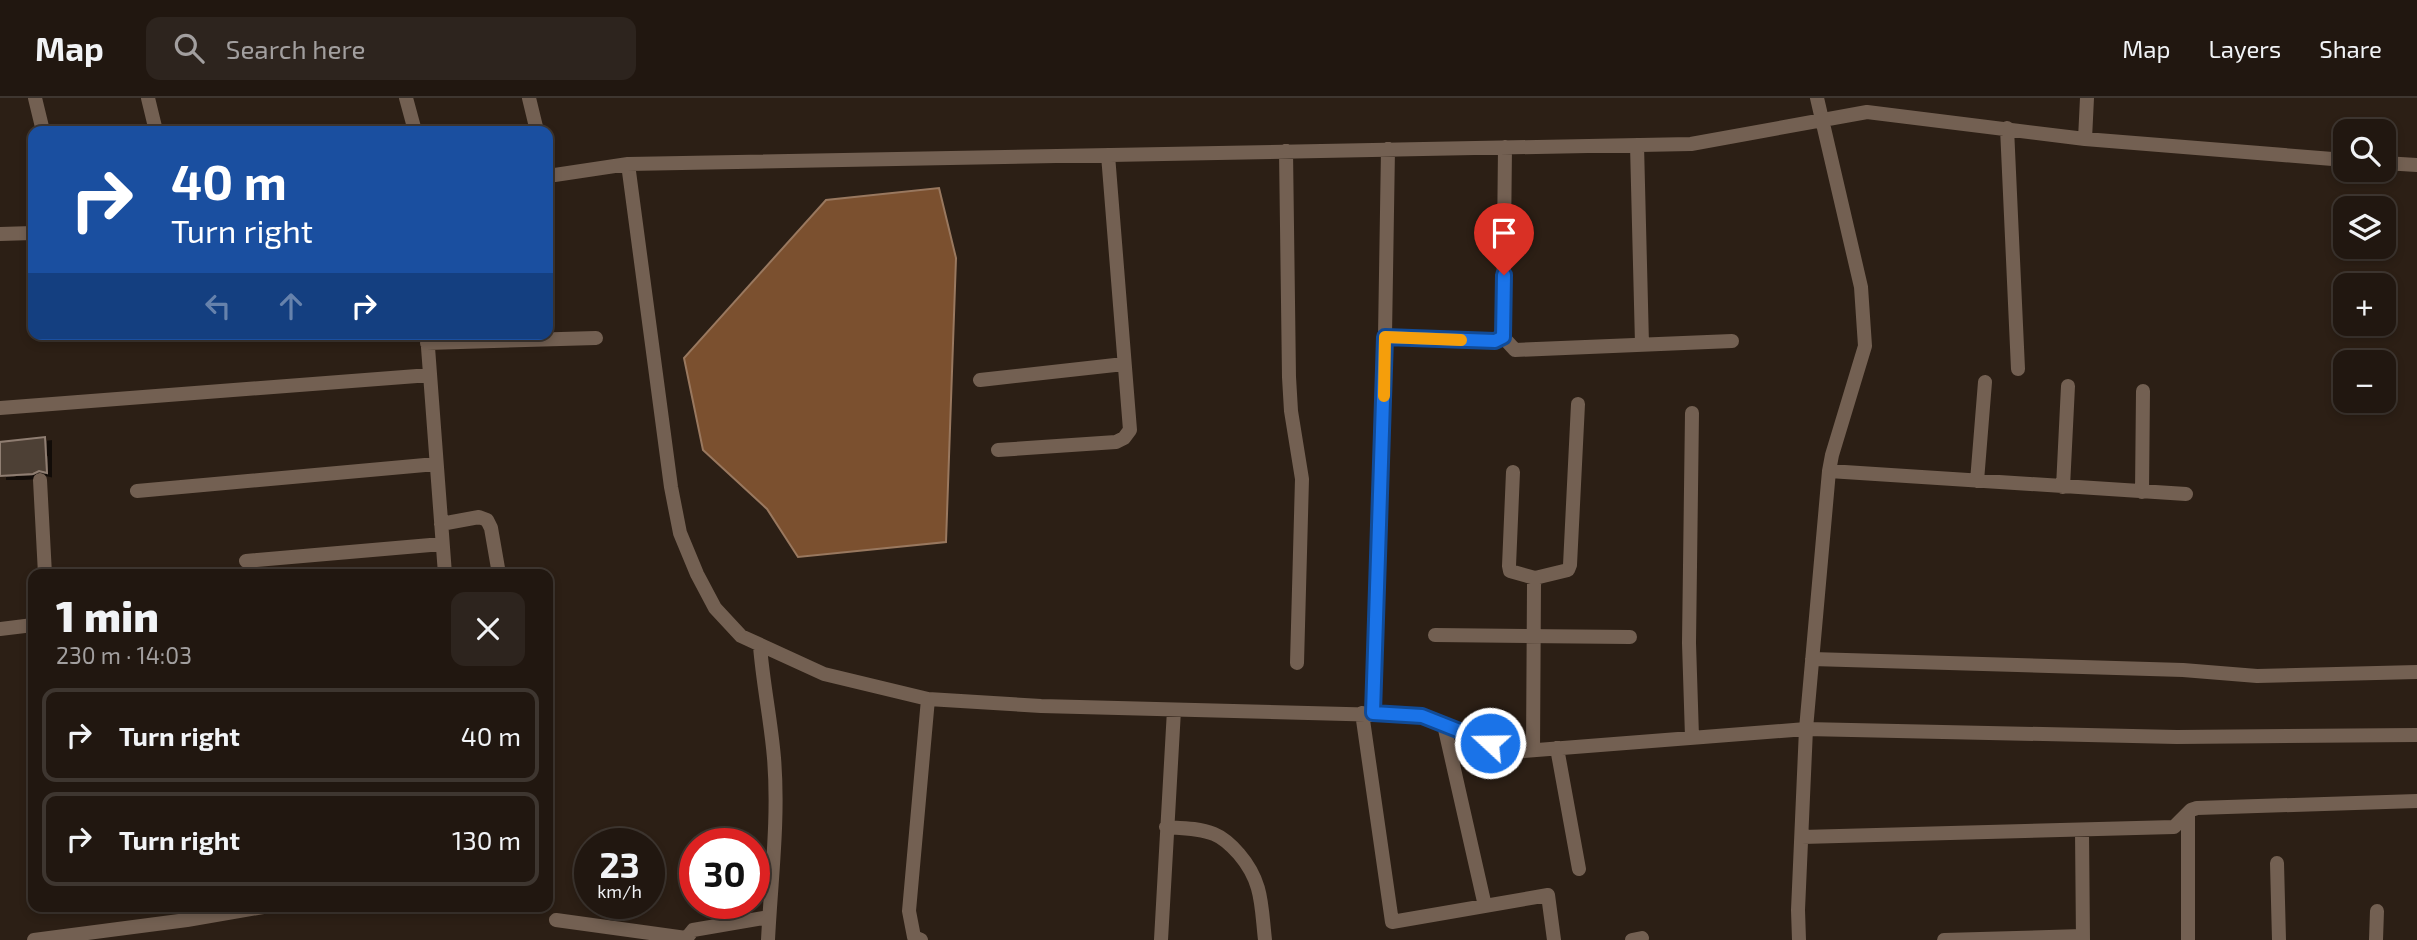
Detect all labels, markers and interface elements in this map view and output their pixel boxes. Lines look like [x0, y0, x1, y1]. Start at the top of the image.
search box [146, 17, 636, 80]
text: Map [35, 28, 104, 68]
icon: search [170, 29, 208, 67]
text: Search here [226, 33, 365, 64]
text: Map [2122, 34, 2170, 63]
text: Layers [2208, 34, 2281, 63]
text: Share [2319, 34, 2382, 63]
map controls [2333, 119, 2396, 413]
button: search [2333, 119, 2396, 182]
text: 40 m [171, 151, 287, 210]
icon: right [56, 154, 147, 245]
button: layers [2333, 196, 2396, 259]
pin [1474, 203, 1534, 275]
text: Turn right [171, 211, 313, 249]
icon: arrive [1485, 214, 1523, 252]
button: + [2333, 273, 2396, 336]
icon: left [199, 287, 237, 325]
icon: ahead [272, 287, 310, 325]
icon: right [345, 287, 383, 325]
button: − [2333, 350, 2396, 413]
text: 1 min [56, 590, 159, 640]
button: close [451, 592, 525, 666]
text: 230 m · 14:03 [56, 641, 192, 669]
position arrow [1453, 706, 1527, 780]
icon: right [60, 716, 98, 754]
text: Turn right [119, 720, 240, 751]
text: 40 m [461, 720, 521, 751]
icon: right [60, 820, 98, 858]
text: Turn right [119, 824, 240, 855]
text: 130 m [452, 824, 521, 855]
speed limit sign: 30 [679, 828, 770, 919]
text: 23 [599, 843, 640, 885]
text: km/h [597, 880, 642, 902]

